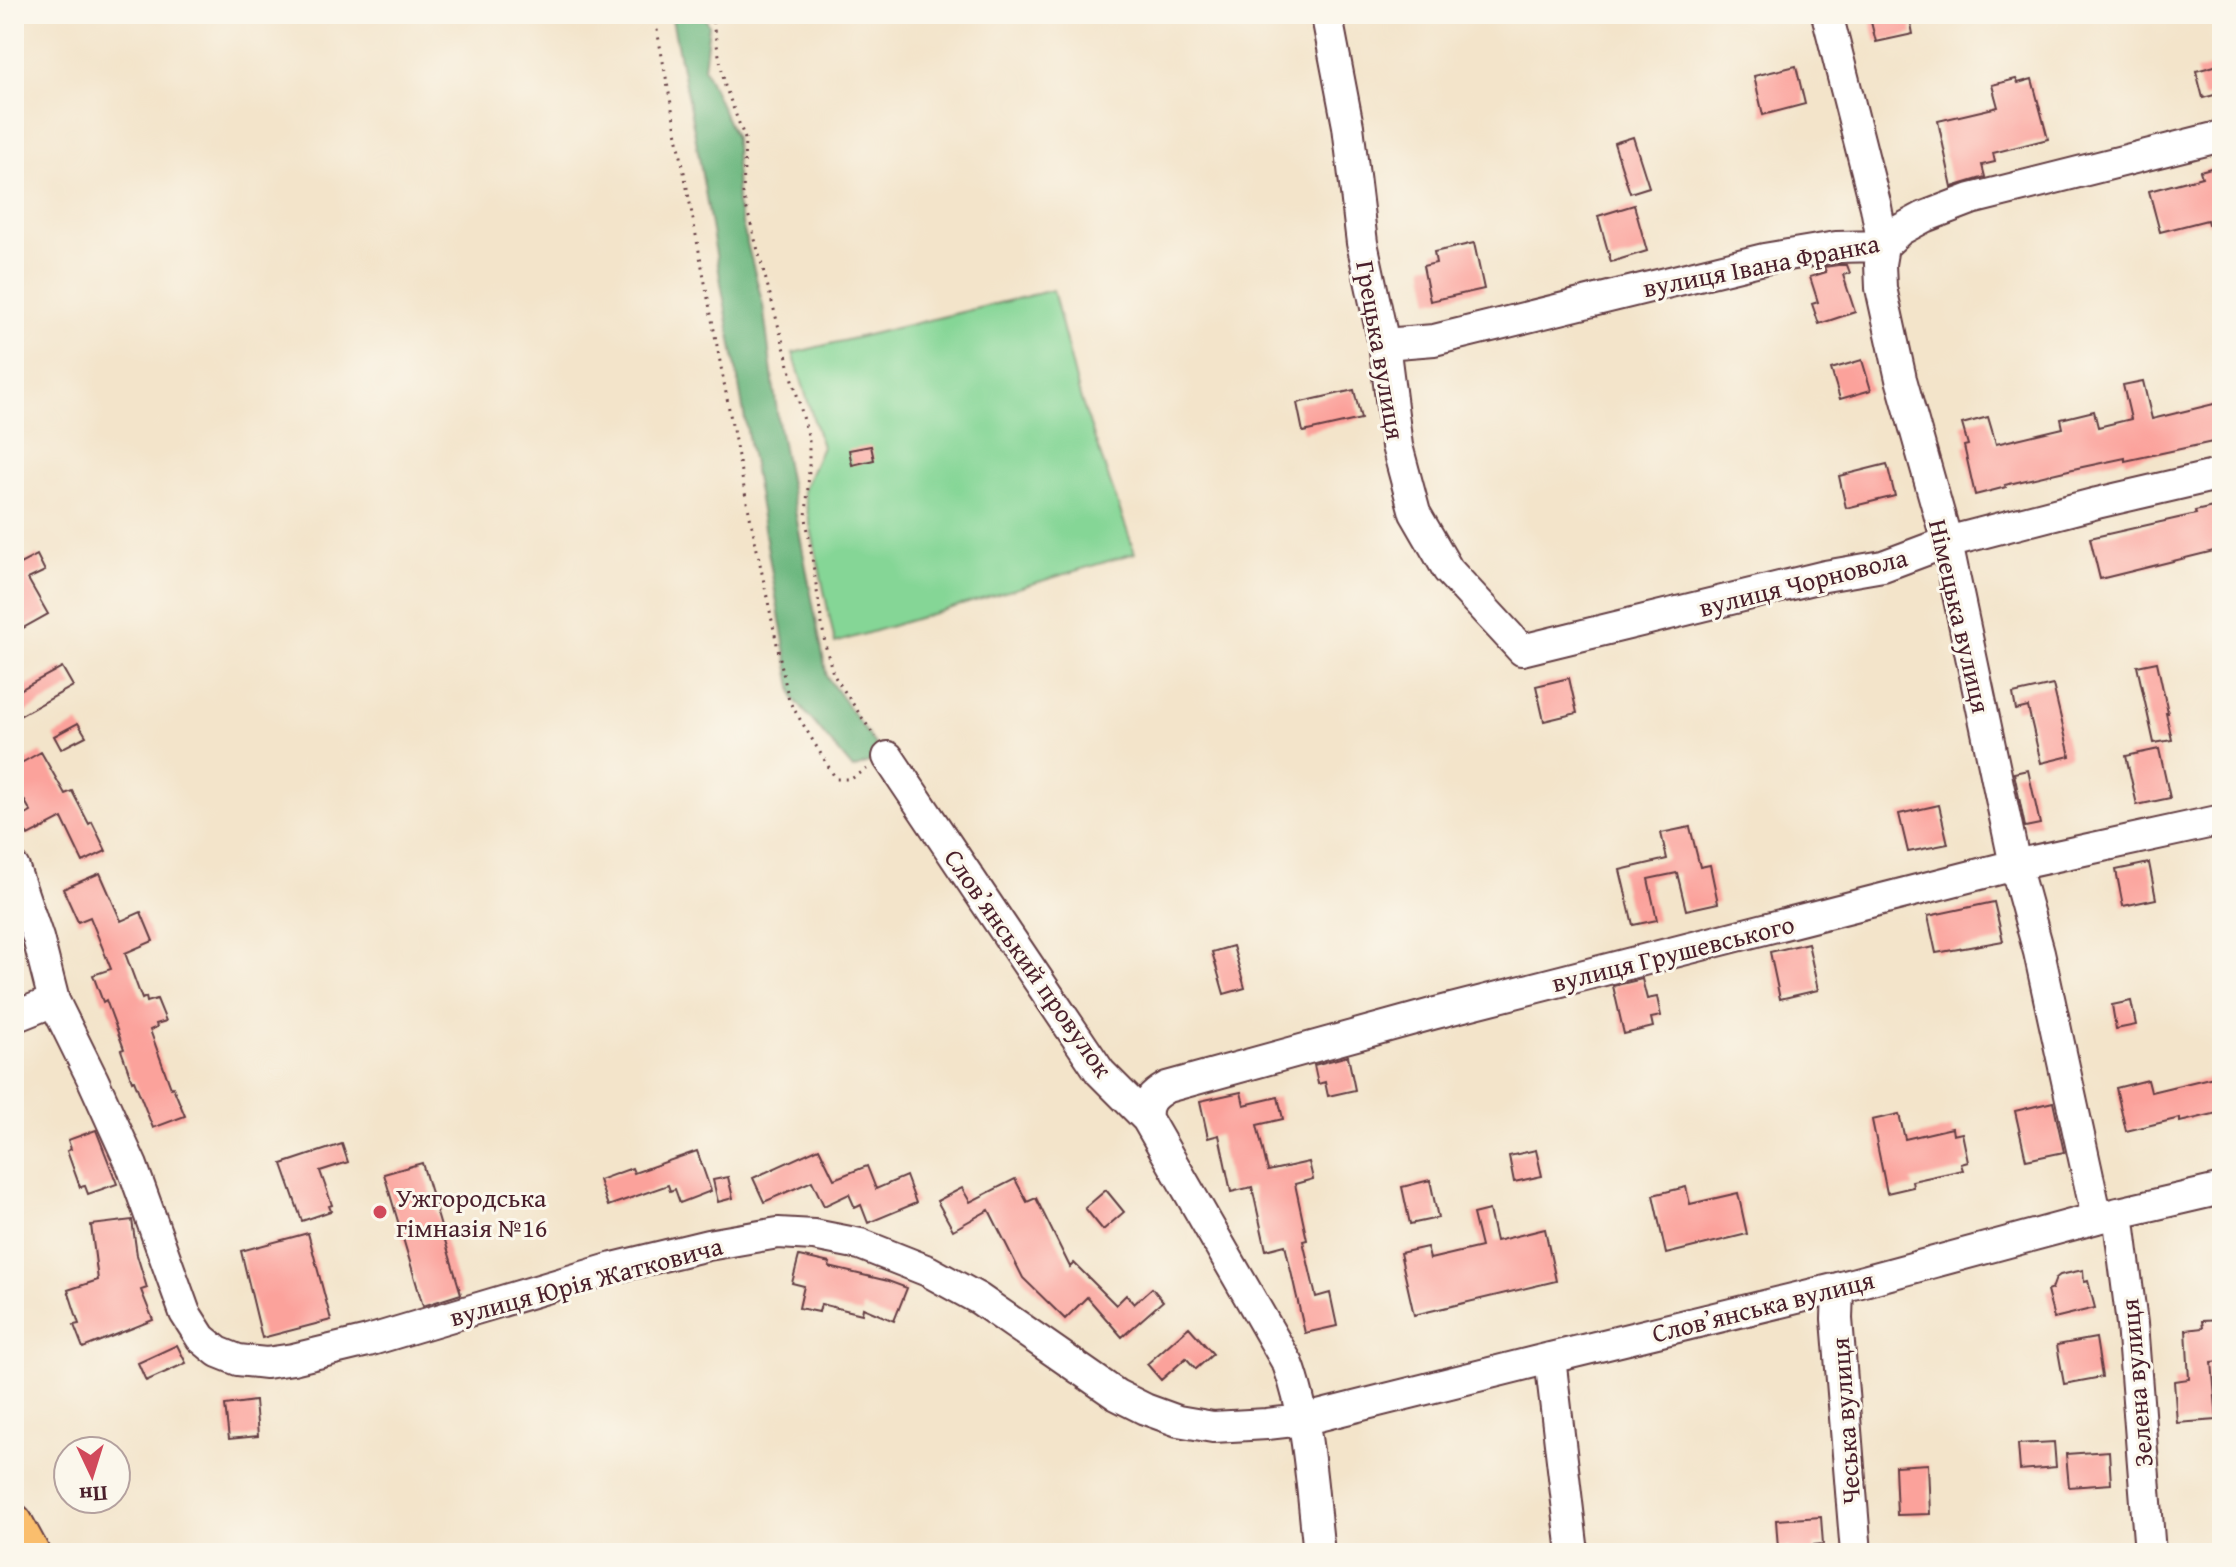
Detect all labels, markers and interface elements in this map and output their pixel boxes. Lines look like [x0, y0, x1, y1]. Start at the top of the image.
street label: вулиця Івана Франка [1639, 223, 1883, 307]
street label: Грецька вулиця [1346, 257, 1416, 443]
street label: Німецька вулиця [1919, 515, 2001, 717]
street label: вулиця Чорновола [1695, 537, 1912, 627]
street label: Словʼянський провулок [935, 841, 1123, 1086]
street label: вулиця Грушевського [1548, 904, 1798, 1002]
place label: Ужгородська гімназія №16 [396, 1178, 547, 1247]
marker: Ужгородська гімназія №16 [371, 1203, 389, 1221]
street label: вулиця Юрія Жатковича [445, 1226, 727, 1336]
street label: Словʼянська вулиця [1648, 1260, 1878, 1352]
street label: Зелена вулиця [2109, 1297, 2163, 1469]
street label: Чеська вулиця [1820, 1336, 1870, 1506]
north arrow [52, 1435, 132, 1515]
text: Пн [78, 1478, 109, 1512]

